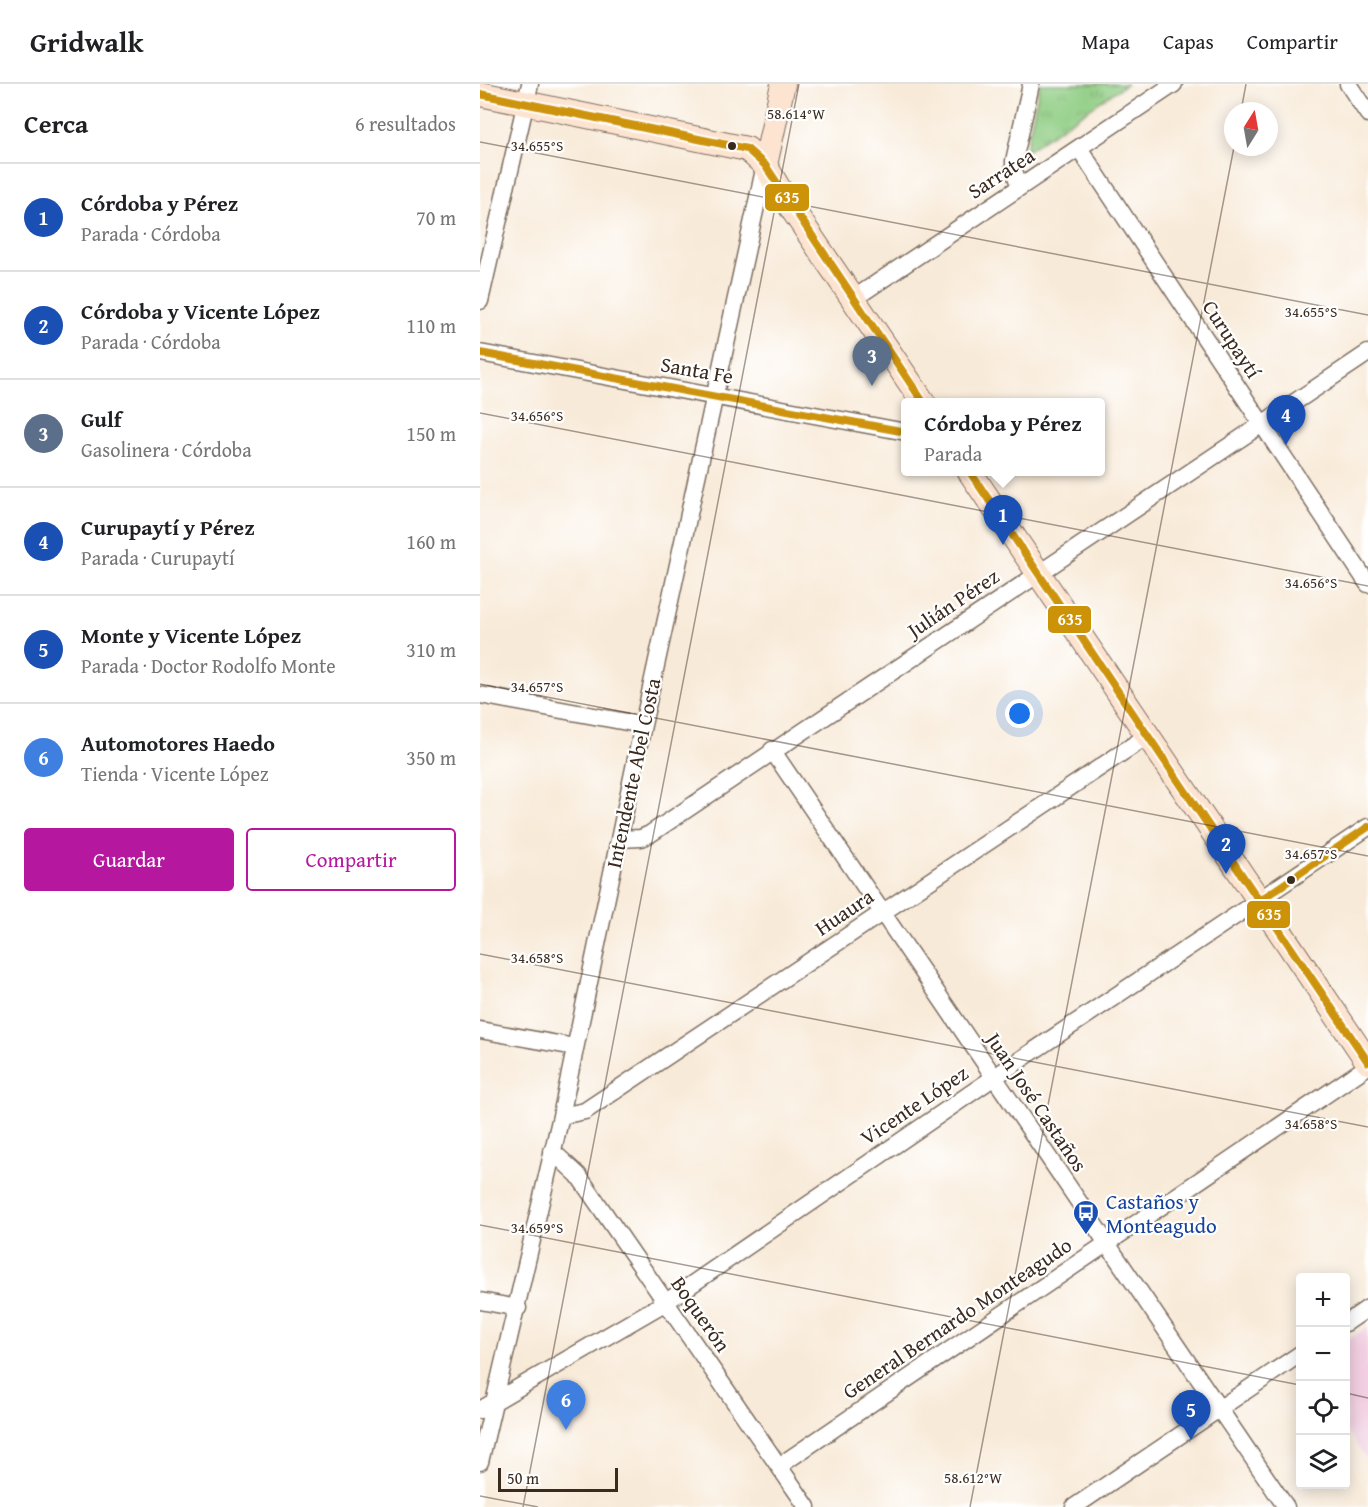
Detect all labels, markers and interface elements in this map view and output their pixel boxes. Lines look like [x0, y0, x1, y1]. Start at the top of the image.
text: Gridwalk [30, 21, 143, 62]
text: Mapa [1081, 26, 1130, 57]
text: Capas [1163, 26, 1214, 57]
text: Compartir [1247, 26, 1338, 57]
north arrow [1224, 102, 1278, 156]
text: 58.614°W [767, 103, 825, 124]
text: Cerca [24, 104, 88, 143]
text: 6 resultados [355, 109, 456, 138]
text: 34.655°S [511, 135, 563, 156]
unlabelled marker [726, 140, 738, 152]
street label: Sarratea [961, 140, 1041, 206]
line badge: 635 [764, 183, 810, 212]
text: 635 [775, 185, 799, 209]
text: Córdoba y Pérez [81, 187, 238, 219]
text: 1 [38, 203, 49, 232]
text: 70 m [416, 203, 456, 232]
text: Parada · Córdoba [81, 219, 221, 248]
street label: Curupaytí [1195, 294, 1270, 385]
text: Córdoba y Vicente López [81, 295, 320, 327]
text: 34.655°S [1285, 301, 1337, 322]
text: 2 [38, 311, 49, 340]
text: 110 m [406, 311, 456, 340]
text: Parada · Córdoba [81, 327, 221, 356]
pin: 3 [852, 336, 892, 386]
street label: Santa Fe [658, 348, 736, 392]
pin: 4 [1266, 396, 1306, 445]
popup [901, 398, 1105, 476]
text: Gulf [81, 403, 122, 435]
text: 34.656°S [511, 405, 563, 426]
text: Córdoba y Pérez [924, 407, 1082, 439]
text: 3 [38, 419, 49, 448]
text: 150 m [406, 419, 456, 448]
text: Gasolinera · Córdoba [81, 435, 252, 464]
text: Parada [924, 439, 982, 468]
pin: 1 [984, 496, 1022, 545]
text: Curupaytí y Pérez [81, 511, 255, 543]
text: 4 [38, 527, 49, 556]
text: 160 m [406, 527, 456, 556]
text: Parada · Curupaytí [81, 543, 235, 572]
street label: Julián Pérez [898, 561, 1005, 647]
text: 34.656°S [1285, 572, 1337, 593]
line badge: 635 [1047, 605, 1092, 634]
text: 635 [1058, 607, 1082, 631]
text: Monte y Vicente López [81, 619, 301, 651]
text: 5 [38, 635, 49, 664]
text: 310 m [406, 635, 456, 664]
text: Parada · Doctor Rodolfo Monte [81, 651, 336, 680]
street label: Intendente Abel Costa [598, 675, 668, 871]
text: 34.657°S [511, 676, 563, 697]
your location [1005, 699, 1034, 728]
text: Automotores Haedo [81, 727, 275, 759]
text: 6 [38, 743, 49, 772]
text: 350 m [406, 743, 456, 772]
text: Tienda · Vicente López [81, 759, 269, 788]
pin: 2 [1206, 824, 1246, 874]
button: Guardar [24, 828, 234, 891]
button: Compartir [246, 828, 456, 891]
text: 34.657°S [1285, 843, 1337, 864]
unlabelled marker [1285, 874, 1297, 886]
street label: Huaura [808, 881, 880, 943]
line badge: 635 [1246, 900, 1291, 929]
text: 635 [1257, 902, 1281, 926]
text: 34.658°S [511, 947, 563, 968]
street label: Juan José Castaños [977, 1024, 1095, 1178]
street label: Vicente López [854, 1058, 974, 1152]
text: 34.658°S [1285, 1113, 1337, 1134]
place label: Castaños y Monteagudo [1106, 1186, 1217, 1241]
bus stop icon: Castaños y Monteagudo [1071, 1198, 1101, 1236]
text: 34.659°S [511, 1217, 563, 1238]
street label: General Bernardo Monteagudo [836, 1230, 1078, 1406]
street label: Boquerón [664, 1270, 738, 1358]
map controls [1296, 1273, 1350, 1489]
button: + [1296, 1273, 1350, 1327]
button: − [1296, 1327, 1350, 1381]
pin: 6 [546, 1380, 586, 1430]
button: locate [1296, 1381, 1350, 1435]
pin: 5 [1172, 1390, 1210, 1440]
button: layers [1296, 1435, 1350, 1489]
scale bar [498, 1465, 618, 1492]
text: 50 m [507, 1466, 539, 1490]
text: 58.612°W [944, 1467, 1002, 1488]

